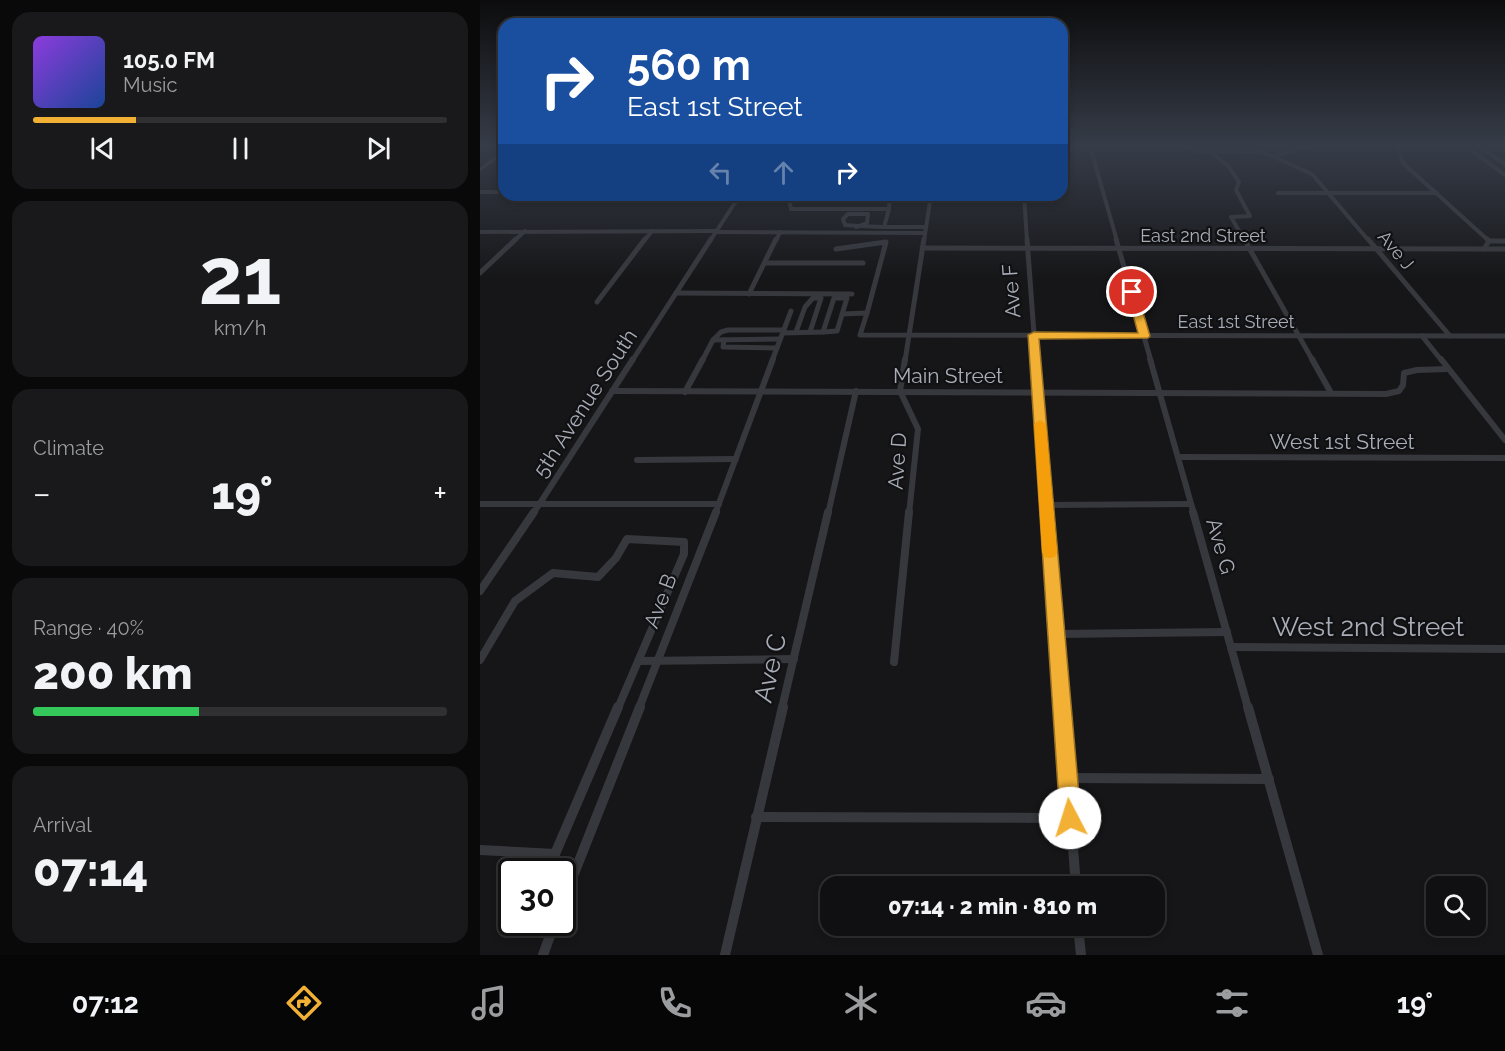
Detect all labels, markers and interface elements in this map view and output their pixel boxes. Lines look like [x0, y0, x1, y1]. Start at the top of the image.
text: 560 m [627, 41, 751, 90]
icon: right [528, 42, 606, 120]
text: 105.0 FM [123, 47, 215, 73]
text: Music [123, 73, 177, 97]
text: East 1st Street [627, 91, 802, 122]
icon: previous [86, 132, 119, 165]
icon: pause [224, 132, 257, 165]
icon: next [362, 132, 395, 165]
icon: left [704, 156, 737, 189]
icon: ahead [767, 156, 800, 189]
icon: right [830, 156, 863, 189]
street label: East 2nd Street [1140, 225, 1266, 246]
street label: Ave J [1374, 226, 1418, 274]
text: 21 [199, 231, 281, 322]
street label: Ave F [997, 263, 1025, 319]
pin [1106, 266, 1157, 317]
icon: arrive [1115, 275, 1148, 308]
street label: East 1st Street [1178, 311, 1294, 332]
text: km/h [214, 316, 266, 340]
street label: 5th Avenue South [528, 324, 642, 482]
street label: Main Street [893, 363, 1003, 388]
street label: West 1st Street [1269, 429, 1415, 454]
street label: Ave D [883, 432, 911, 490]
text: Climate [33, 436, 104, 460]
text: 19° [211, 467, 273, 520]
text: − [33, 474, 51, 513]
text: + [433, 474, 447, 513]
street label: Ave G [1201, 515, 1241, 577]
street label: Ave B [638, 570, 682, 632]
street label: West 2nd Street [1272, 612, 1464, 642]
text: Range · 40% [33, 616, 144, 640]
street label: Ave C [748, 630, 793, 705]
text: 200 km [33, 647, 193, 700]
position arrow [1038, 786, 1102, 850]
text: Arrival [33, 813, 92, 837]
text: 07:14 [33, 844, 148, 897]
speed limit sign: 30 [498, 858, 576, 936]
map controls [1426, 876, 1486, 936]
button: search [1426, 876, 1486, 936]
text: 07:14 · 2 min · 810 m [888, 893, 1097, 919]
icon: directions [283, 982, 325, 1024]
icon: music [468, 982, 510, 1024]
icon: phone [654, 982, 696, 1024]
icon: climate [840, 982, 882, 1024]
icon: car [1025, 982, 1067, 1024]
icon: filters [1211, 982, 1253, 1024]
text: 07:12 [72, 988, 139, 1019]
text: 19° [1397, 988, 1433, 1019]

